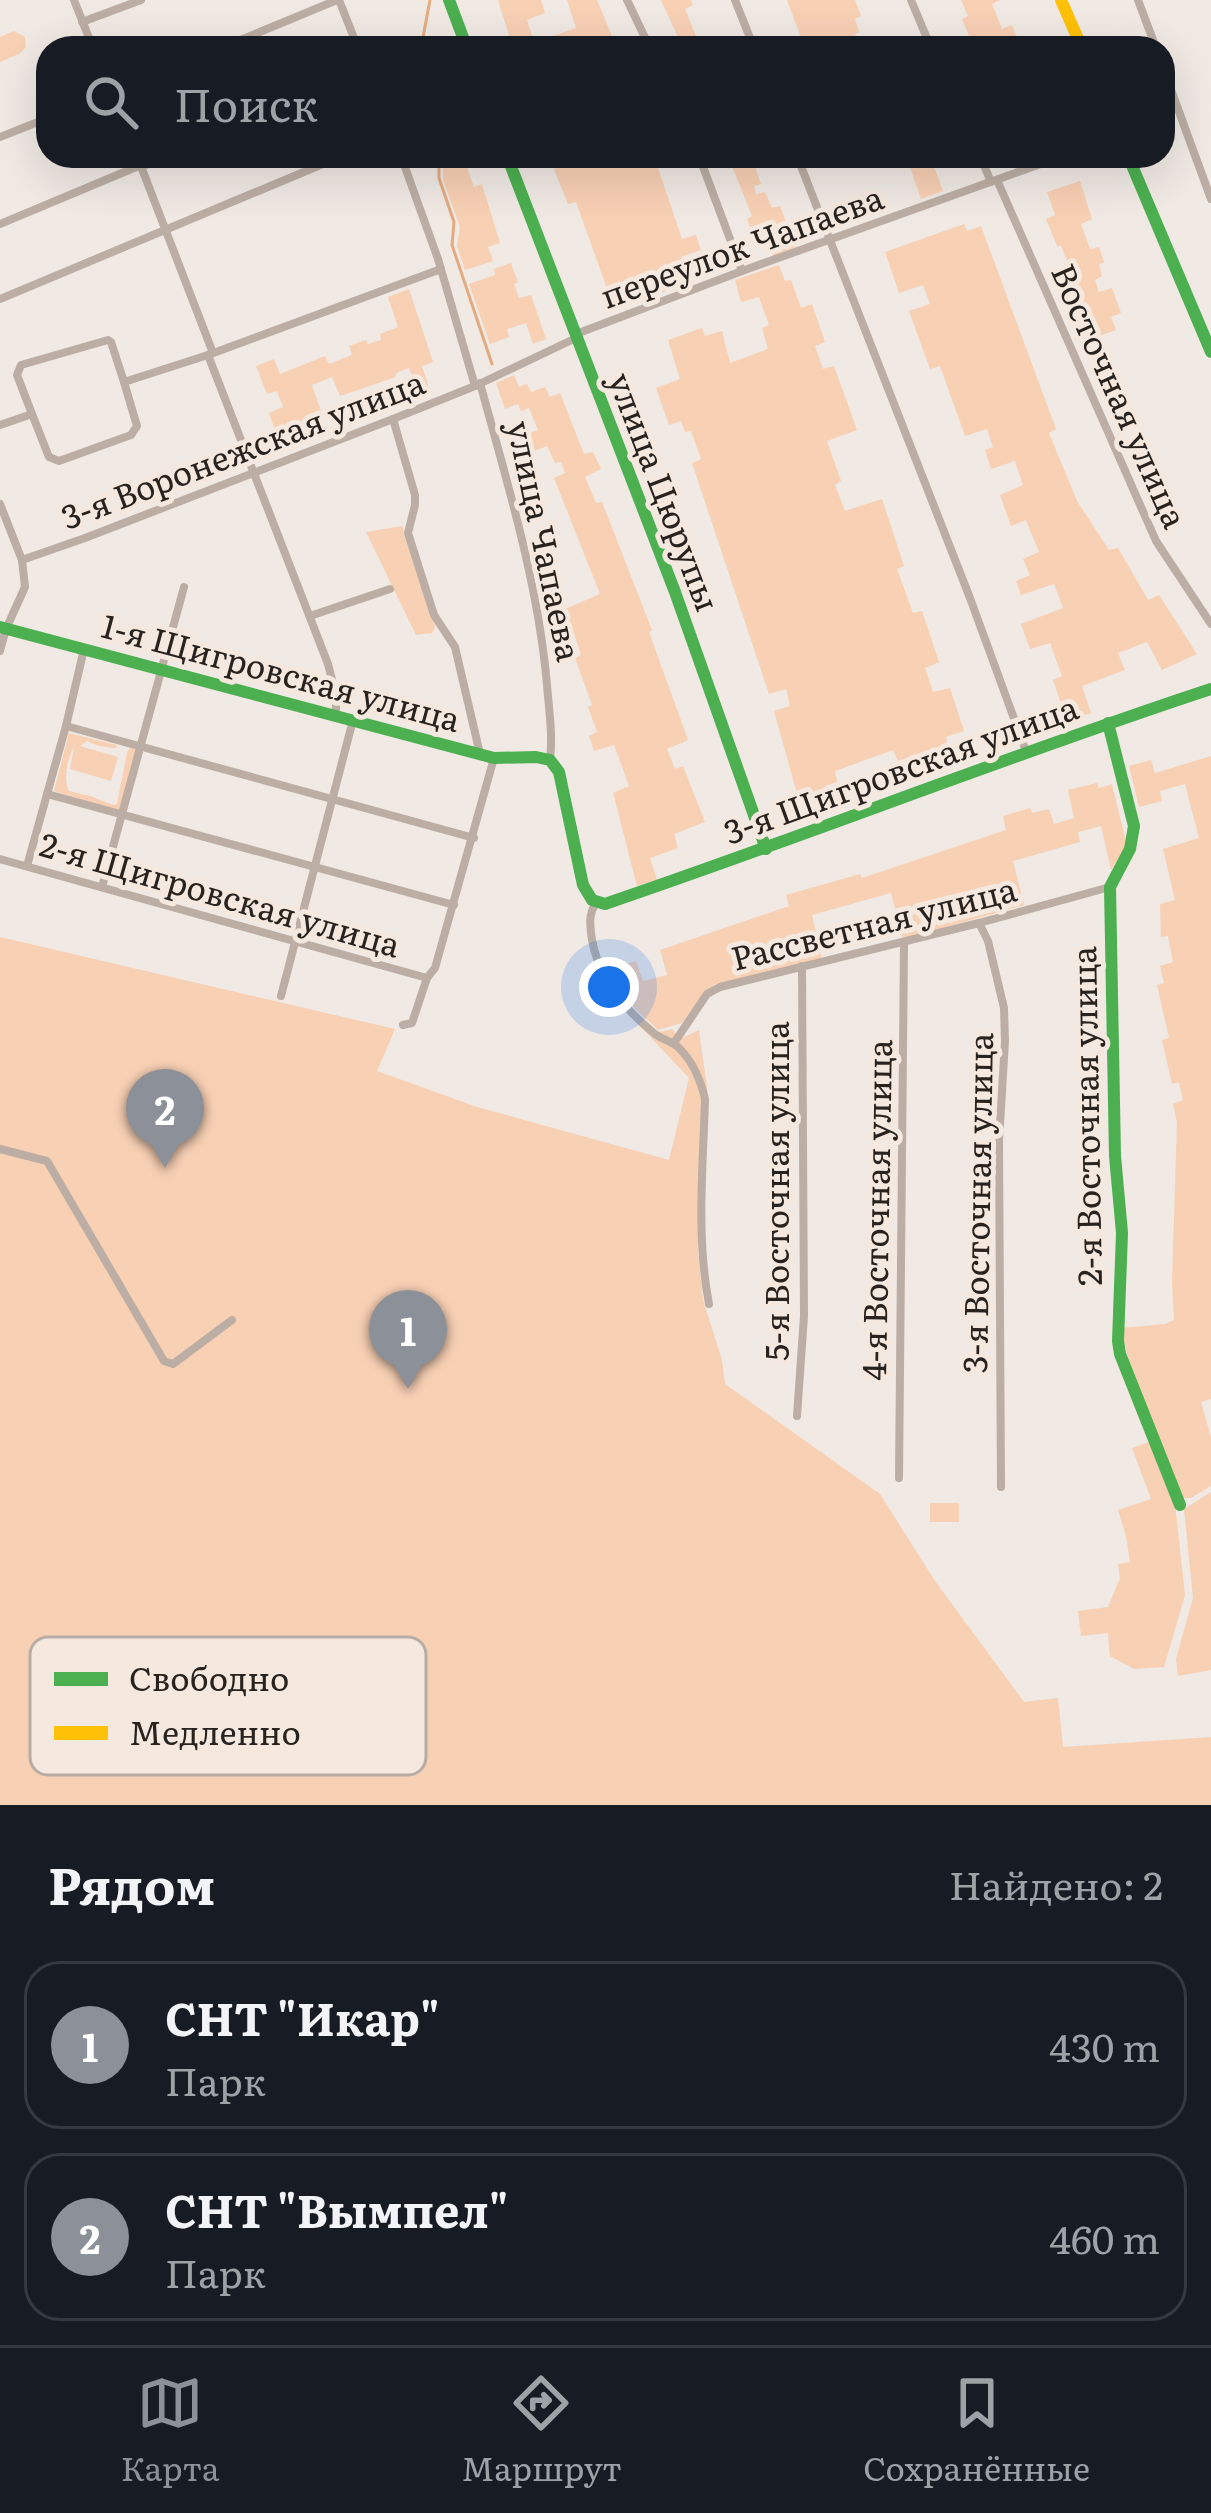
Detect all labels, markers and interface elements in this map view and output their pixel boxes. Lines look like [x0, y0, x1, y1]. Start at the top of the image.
search box [36, 36, 1175, 168]
icon: search [78, 69, 144, 135]
text: Поиск [174, 69, 318, 136]
street label: переулок Чапаева [593, 171, 890, 319]
street label: Восточная улица [1041, 255, 1202, 535]
street label: 3-я Воронежская улица [53, 356, 431, 540]
street label: улица Цюрупы [598, 365, 734, 618]
street label: улица Чапаева [497, 416, 596, 665]
street label: 1-я Щигровская улица [97, 599, 467, 742]
street label: 3-я Щигровская улица [716, 681, 1084, 855]
street label: 2-я Щигровская улица [35, 818, 407, 968]
street label: Рассветная улица [726, 862, 1021, 981]
street label: 2-я Восточная улица [1057, 946, 1112, 1286]
your location [579, 957, 639, 1017]
street label: 5-я Восточная улица [750, 1021, 799, 1361]
street label: 3-я Восточная улица [948, 1032, 1003, 1374]
street label: 4-я Восточная улица [847, 1039, 902, 1381]
pin: 2 [126, 1069, 204, 1168]
pin: 1 [369, 1290, 447, 1389]
legend [30, 1637, 426, 1775]
text: Свободно [129, 1652, 289, 1701]
text: Медленно [129, 1706, 301, 1755]
text: Рядом [48, 1845, 215, 1921]
text: Найдено: 2 [949, 1854, 1163, 1912]
text: СНТ "Икар" [165, 1983, 440, 2050]
text: 1 [82, 2016, 98, 2074]
text: 430 m [1049, 2016, 1160, 2074]
text: Парк [165, 2050, 266, 2108]
text: СНТ "Вымпел" [165, 2175, 509, 2242]
text: 2 [80, 2208, 100, 2266]
text: 460 m [1049, 2208, 1160, 2266]
text: Парк [165, 2242, 266, 2300]
tab: Карта [121, 2370, 220, 2491]
tab: Маршрут [461, 2370, 622, 2491]
tab: Сохранённые [863, 2370, 1090, 2491]

